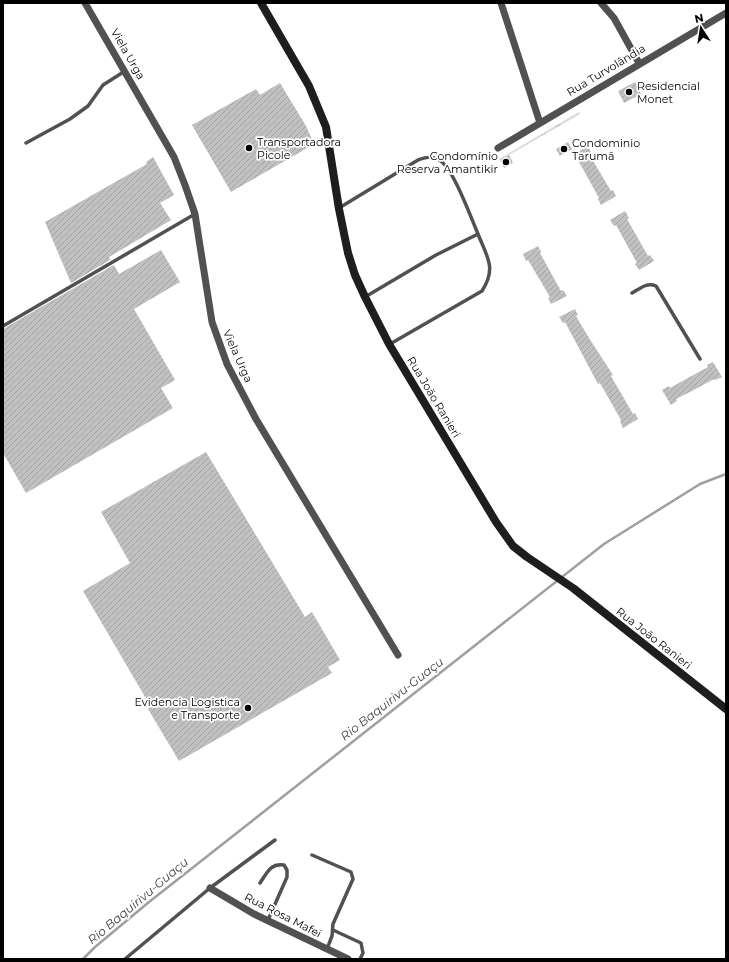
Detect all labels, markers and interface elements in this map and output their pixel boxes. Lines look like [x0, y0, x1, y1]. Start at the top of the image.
north arrow [681, 8, 721, 48]
text: N [693, 10, 705, 26]
street label: Viela Urga [108, 26, 148, 82]
street label: Rua Turvolândia [564, 41, 648, 99]
place label: Residencial Monet [637, 79, 700, 106]
marker: Residencial Monet [624, 87, 634, 97]
place label: Transportadora Picole [257, 135, 341, 162]
place label: Condominio Tarumã [572, 136, 640, 163]
marker: Transportadora Picole [244, 143, 254, 153]
marker: Condominio Tarumã [559, 144, 569, 154]
place label: Condomínio Reserva Amantikir [397, 149, 498, 176]
marker: Condomínio Reserva Amantikir [501, 157, 511, 167]
street label: Viela Urga [220, 327, 256, 385]
street label: Rua João Ranieri [404, 354, 464, 440]
street label: Rua João Ranieri [613, 604, 695, 672]
water label: Rio Baquirivu-Guaçu [337, 654, 446, 744]
place label: Evidencia Logistica e Transporte [135, 695, 240, 722]
marker: Evidencia Logistica e Transporte [243, 703, 253, 713]
water label: Rio Baquirivu-Guaçu [84, 854, 191, 947]
street label: Rua Rosa Mafei [242, 890, 324, 940]

